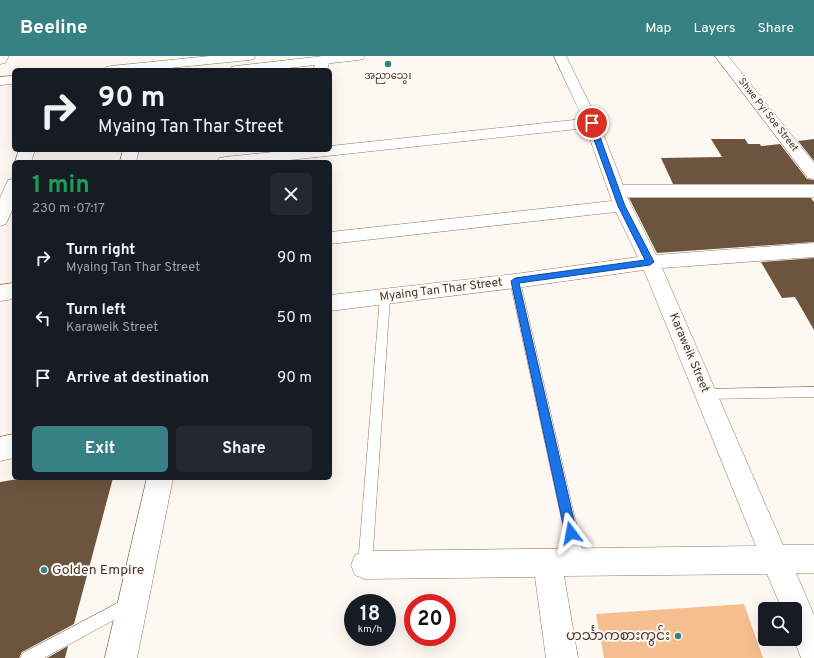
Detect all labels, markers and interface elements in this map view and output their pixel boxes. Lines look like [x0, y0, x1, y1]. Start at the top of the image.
text: Beeline [20, 16, 88, 40]
text: Map [645, 20, 671, 37]
text: Layers [693, 20, 735, 37]
text: Share [757, 20, 794, 37]
marker: အညာသွေး [383, 59, 393, 69]
place label: အညာသွေး [364, 70, 412, 84]
street label: Shwe Pyi Soe Street [735, 76, 801, 155]
text: 90 m [98, 81, 165, 117]
icon: right [32, 84, 84, 136]
pin [575, 106, 609, 140]
icon: arrive [581, 112, 603, 134]
text: Myaing Tan Thar Street [98, 116, 284, 139]
text: 1 min [32, 171, 90, 201]
button: close [270, 173, 312, 215]
text: 230 m · 07:17 [32, 201, 105, 217]
text: Turn right [66, 241, 135, 260]
icon: right [32, 247, 54, 269]
text: 90 m [277, 249, 312, 268]
text: Myaing Tan Thar Street [66, 260, 200, 276]
street label: Myaing Tan Thar Street [379, 275, 503, 305]
text: Turn left [66, 301, 126, 320]
icon: left [32, 307, 54, 329]
text: 50 m [277, 309, 312, 328]
street label: Karaweik Street [665, 311, 713, 395]
text: Karaweik Street [66, 320, 158, 336]
icon: arrive [32, 367, 54, 389]
text: Arrive at destination [66, 369, 209, 388]
text: 90 m [277, 369, 312, 388]
button: Exit [32, 426, 168, 472]
button: Share [176, 426, 312, 472]
position arrow [550, 512, 592, 554]
place label: Golden Empire [52, 562, 144, 579]
marker: Golden Empire [39, 565, 49, 575]
speed limit sign: 20 [404, 594, 456, 646]
text: 18 [360, 602, 380, 628]
map controls [758, 602, 802, 646]
button: search [758, 602, 802, 646]
text: km/h [358, 623, 382, 636]
place label: ဟင်္သာကစားကွင်း [566, 625, 670, 646]
marker: ဟင်္သာကစားကွင်း [673, 631, 683, 641]

